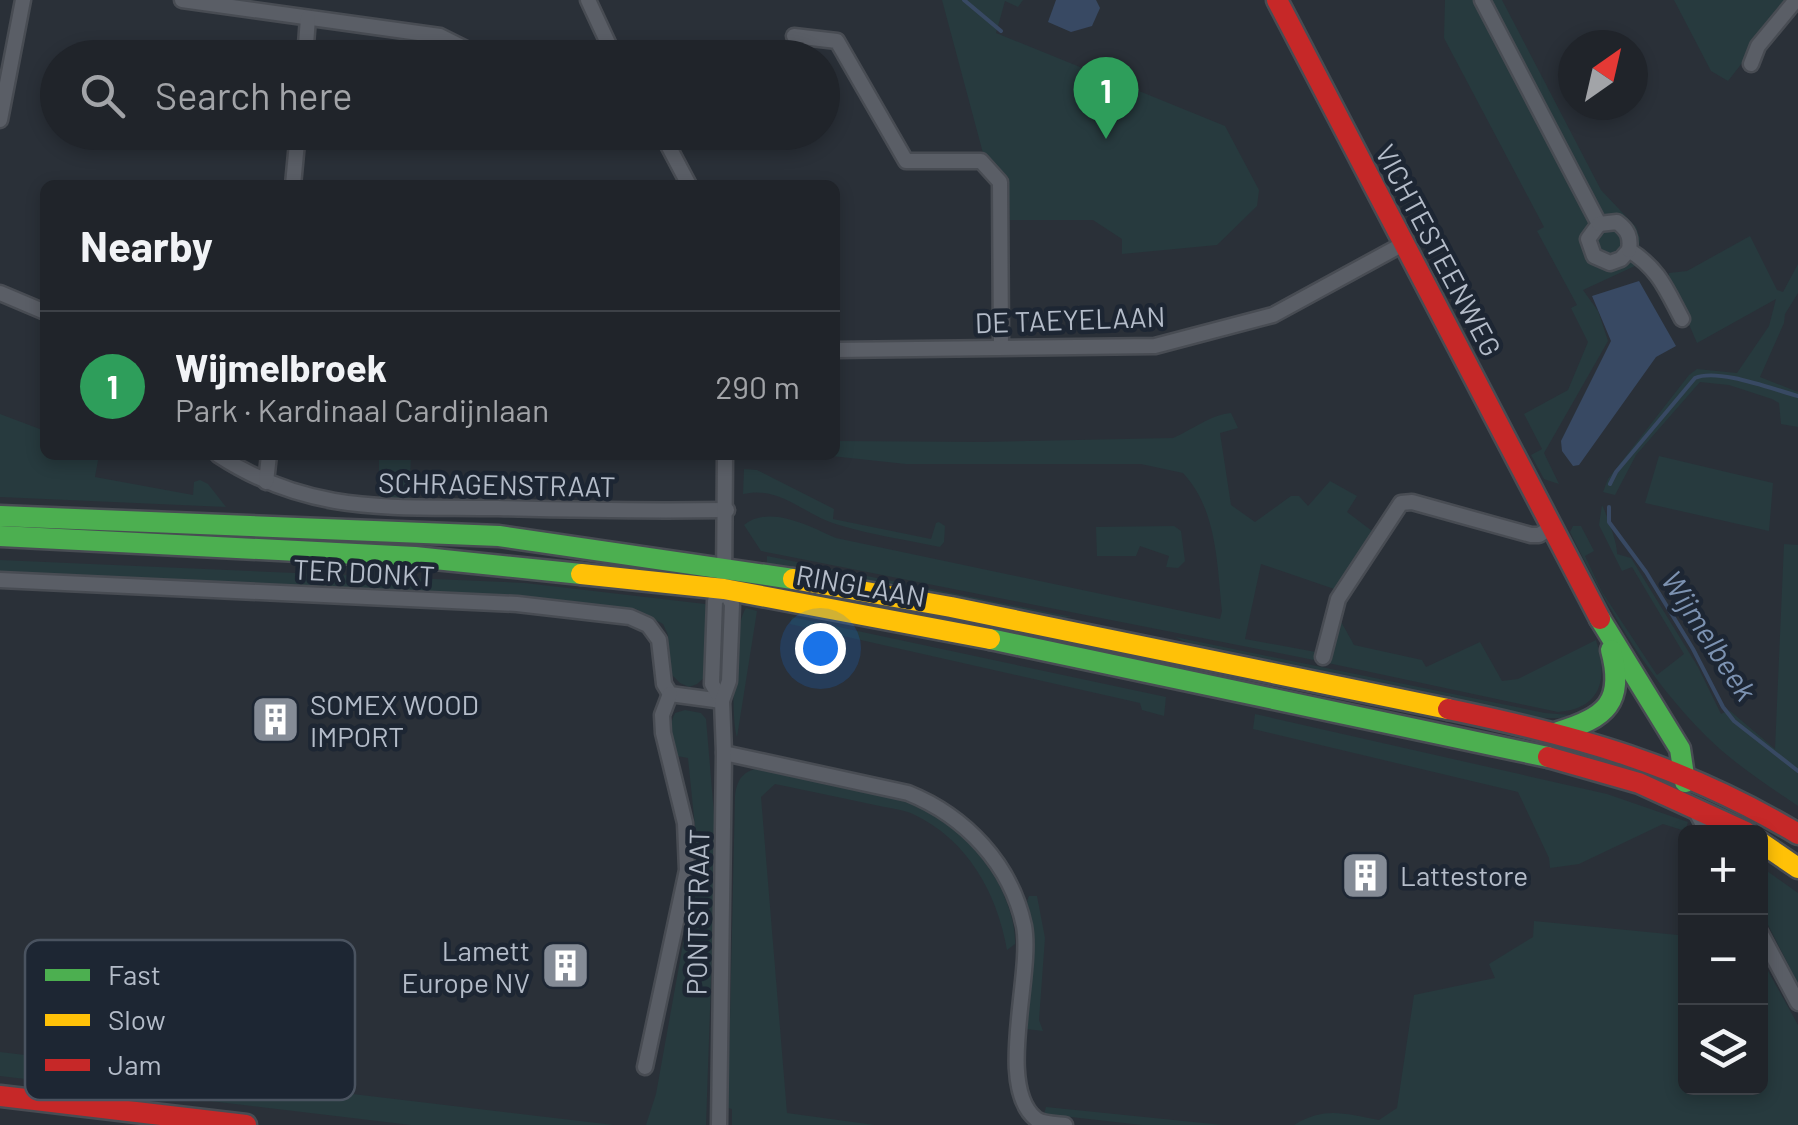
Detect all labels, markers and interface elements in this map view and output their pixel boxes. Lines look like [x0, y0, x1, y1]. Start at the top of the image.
north arrow [1558, 30, 1648, 120]
search box [40, 40, 840, 150]
pin: 1 [1074, 56, 1138, 139]
icon: search [75, 68, 130, 123]
text: Search here [155, 72, 353, 118]
street label: VICHTESTEENWEG [1369, 138, 1509, 362]
text: Nearby [80, 220, 213, 270]
street label: DE TAEYELAAN [974, 299, 1166, 339]
text: Wijmelbroek [175, 344, 387, 390]
text: 1 [107, 367, 118, 405]
text: 290 m [715, 367, 800, 405]
text: Park · Kardinaal Cardijnlaan [175, 390, 549, 428]
street label: SCHRAGENSTRAAT [378, 465, 616, 503]
street label: TER DONKT [292, 551, 436, 593]
street label: RINGLAAN [794, 557, 928, 613]
water label: Wijmelbeek [1655, 563, 1765, 707]
your location [795, 623, 846, 674]
place label: SOMEX WOOD IMPORT [310, 687, 479, 753]
building icon: SOMEX WOOD IMPORT [249, 694, 301, 746]
map controls [1678, 825, 1768, 1095]
button: + [1678, 825, 1768, 915]
street label: PONTSTRAAT [679, 828, 715, 996]
building icon: Lattestore [1339, 849, 1391, 901]
place label: Lattestore [1400, 858, 1528, 892]
button: − [1678, 915, 1768, 1005]
place label: Lamett Europe NV [402, 933, 530, 999]
legend [25, 940, 355, 1100]
building icon: Lamett Europe NV [539, 940, 591, 992]
text: Fast [108, 957, 161, 991]
text: Slow [108, 1002, 166, 1036]
button: layers [1678, 1005, 1768, 1095]
text: Jam [108, 1047, 162, 1081]

